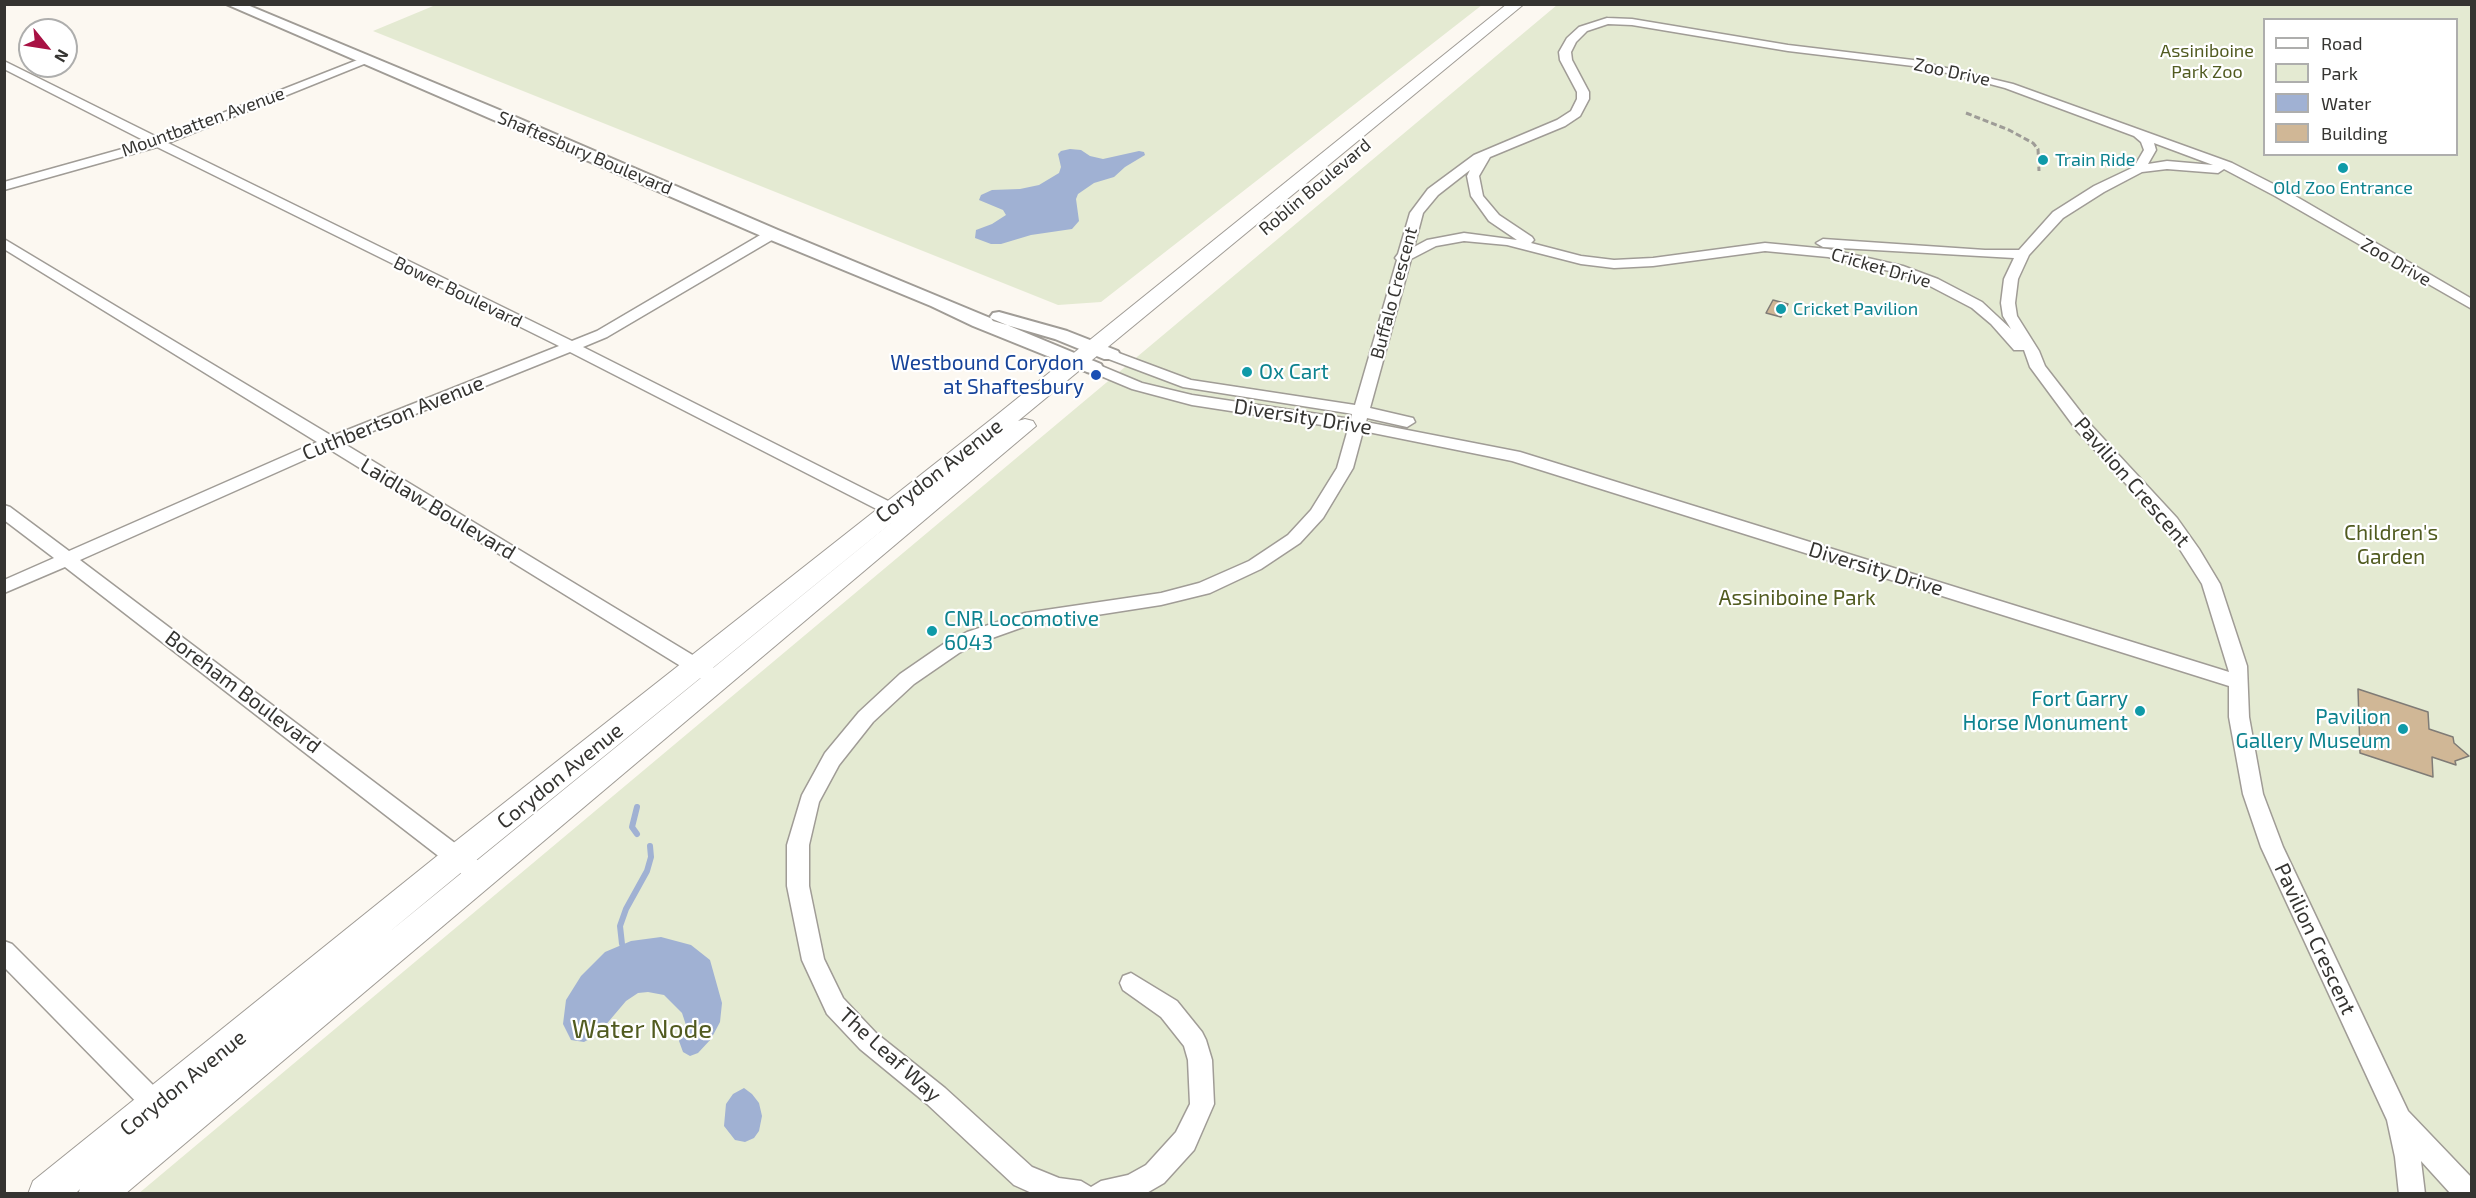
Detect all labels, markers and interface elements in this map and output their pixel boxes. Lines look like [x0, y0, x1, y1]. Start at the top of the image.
north arrow [18, 18, 78, 78]
legend [2263, 18, 2458, 156]
text: Road [2321, 32, 2362, 54]
park label: Assiniboine Park Zoo [2160, 40, 2254, 82]
text: N [51, 46, 73, 66]
street label: Zoo Drive [1912, 53, 1992, 91]
text: Park [2321, 62, 2358, 84]
street label: Mountbatten Avenue [119, 82, 287, 162]
text: Water [2321, 92, 2371, 114]
street label: Shaftesbury Boulevard [494, 106, 676, 200]
text: Building [2321, 122, 2388, 144]
street label: Roblin Boulevard [1255, 134, 1375, 240]
place label: Train Ride [2055, 149, 2135, 171]
marker: Train Ride [2036, 153, 2050, 167]
marker: Old Zoo Entrance [2336, 161, 2350, 175]
place label: Old Zoo Entrance [2273, 177, 2413, 199]
street label: Buffalo Crescent [1366, 225, 1422, 361]
street label: Zoo Drive [2357, 233, 2435, 291]
street label: Cricket Drive [1829, 243, 1933, 293]
street label: Bower Boulevard [390, 252, 526, 332]
place label: Cricket Pavilion [1793, 298, 1918, 320]
marker: Cricket Pavilion [1774, 302, 1788, 316]
place label: Westbound Corydon at Shaftesbury [890, 350, 1084, 400]
place label: Ox Cart [1259, 359, 1329, 385]
marker: Ox Cart [1240, 365, 1254, 379]
marker: Westbound Corydon at Shaftesbury [1089, 368, 1103, 382]
street label: Cuthbertson Avenue [298, 370, 488, 466]
street label: Diversity Drive [1232, 394, 1374, 440]
street label: Pavilion Crescent [2069, 412, 2195, 552]
street label: Corydon Avenue [870, 413, 1008, 529]
street label: Laidlaw Boulevard [356, 453, 520, 565]
park label: Children's Garden [2344, 520, 2438, 570]
street label: Diversity Drive [1806, 537, 1946, 601]
park label: Assiniboine Park [1718, 585, 1876, 611]
place label: CNR Locomotive 6043 [944, 606, 1099, 656]
marker: CNR Locomotive 6043 [925, 624, 939, 638]
street label: Boreham Boulevard [160, 625, 326, 759]
place label: Fort Garry Horse Monument [1963, 686, 2128, 736]
marker: Fort Garry Horse Monument [2133, 704, 2147, 718]
place label: Pavilion Gallery Museum [2236, 704, 2391, 754]
street label: Corydon Avenue [492, 718, 628, 834]
marker: Pavilion Gallery Museum [2396, 722, 2410, 736]
street label: Pavilion Crescent [2269, 859, 2361, 1019]
street label: The Leaf Way [834, 1003, 946, 1107]
park label: Water Node [572, 1013, 712, 1045]
street label: Corydon Avenue [115, 1025, 251, 1141]

